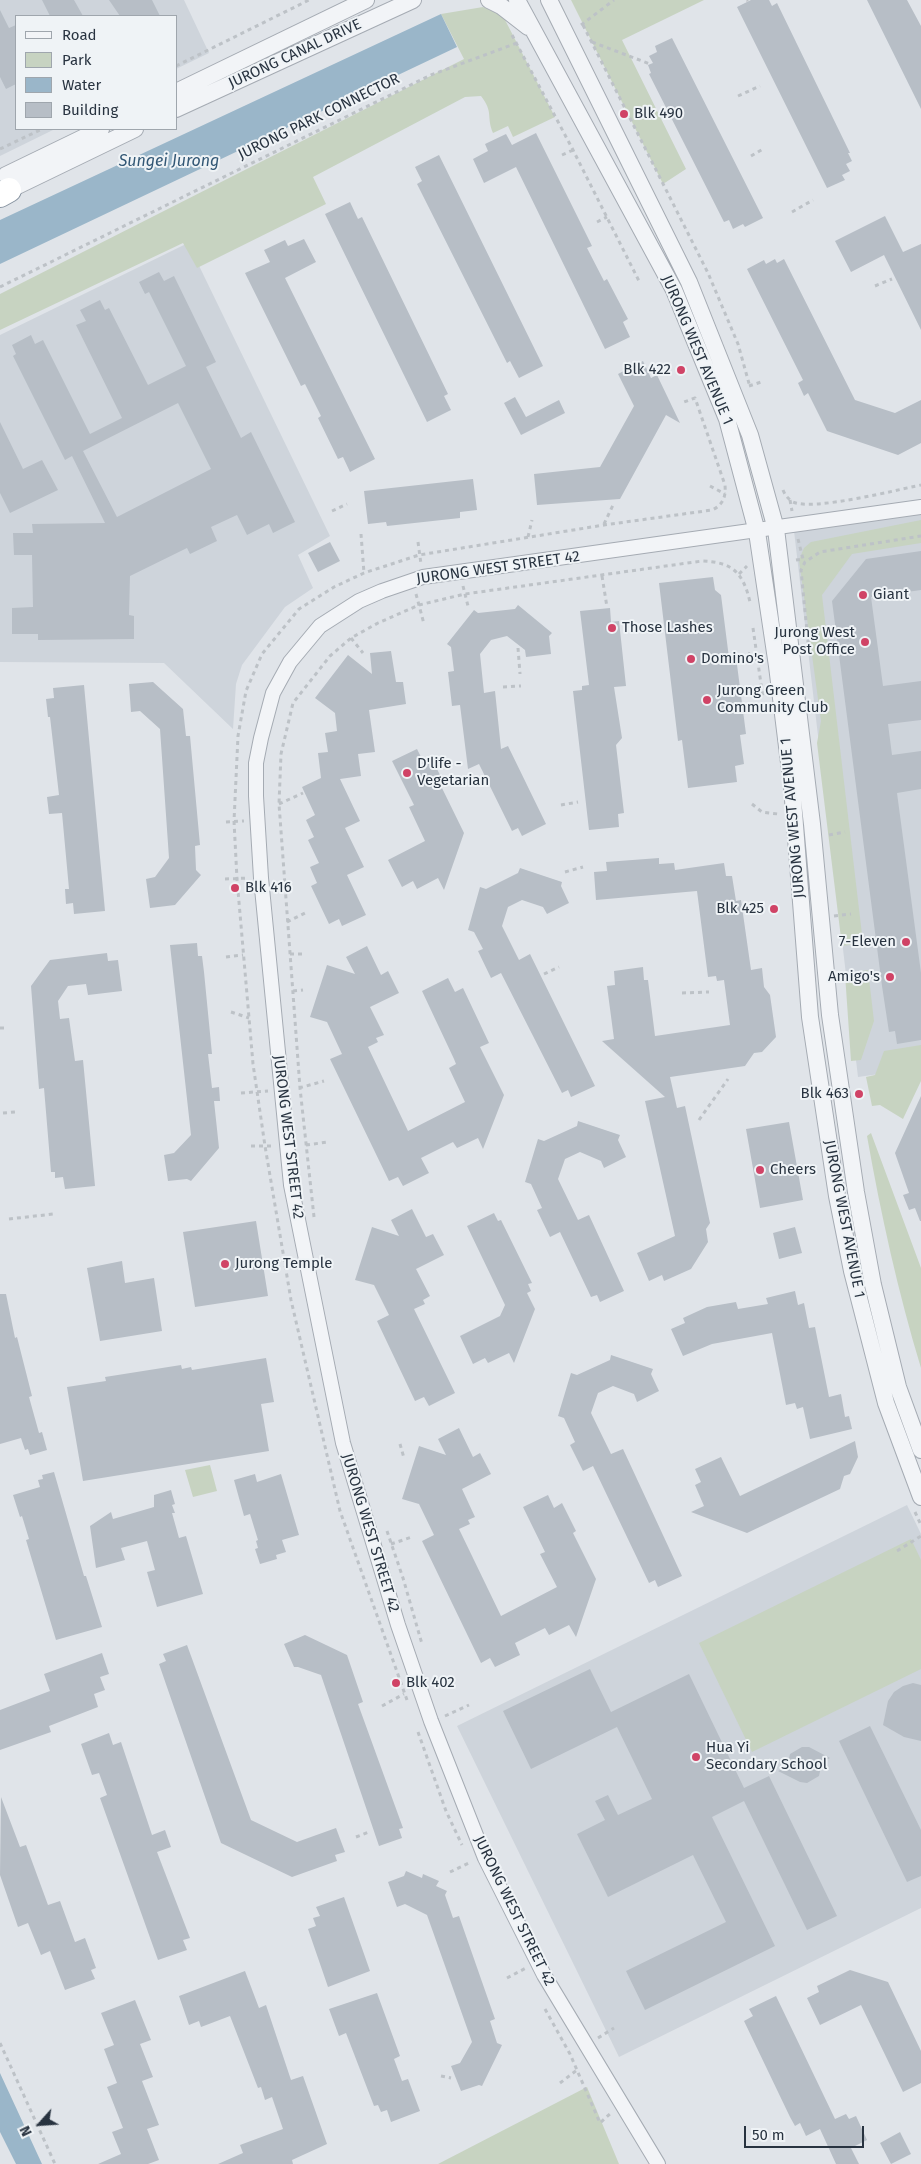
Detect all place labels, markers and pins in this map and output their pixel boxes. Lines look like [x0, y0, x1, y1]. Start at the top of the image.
place label: Blk 490 [634, 105, 683, 123]
marker: Blk 490 [618, 108, 630, 120]
place label: Blk 422 [623, 361, 671, 379]
marker: Blk 422 [675, 364, 687, 376]
place label: Giant [873, 586, 909, 604]
marker: Giant [857, 589, 869, 601]
place label: Those Lashes [622, 619, 713, 637]
marker: Those Lashes [606, 622, 618, 634]
place label: Jurong West Post Office [774, 624, 855, 659]
marker: Jurong West Post Office [859, 636, 871, 648]
place label: Domino's [701, 650, 764, 668]
marker: Domino's [685, 653, 697, 665]
place label: Jurong Green Community Club [717, 682, 828, 717]
marker: Jurong Green Community Club [701, 694, 713, 706]
place label: D'life - Vegetarian [417, 755, 489, 790]
marker: D'life - Vegetarian [401, 767, 413, 779]
place label: Blk 416 [245, 879, 292, 897]
marker: Blk 416 [229, 882, 241, 894]
place label: Blk 425 [716, 900, 764, 918]
marker: Blk 425 [768, 903, 780, 915]
place label: 7-Eleven [839, 933, 896, 951]
marker: 7-Eleven [900, 936, 912, 948]
place label: Amigo's [828, 968, 880, 986]
marker: Amigo's [884, 971, 896, 983]
place label: Blk 463 [801, 1085, 849, 1103]
marker: Blk 463 [853, 1088, 865, 1100]
place label: Cheers [770, 1161, 816, 1179]
marker: Cheers [754, 1164, 766, 1176]
place label: Jurong Temple [235, 1255, 332, 1273]
marker: Jurong Temple [219, 1258, 231, 1270]
place label: Blk 402 [406, 1674, 455, 1692]
marker: Blk 402 [390, 1677, 402, 1689]
place label: Hua Yi Secondary School [706, 1739, 827, 1774]
marker: Hua Yi Secondary School [690, 1751, 702, 1763]

